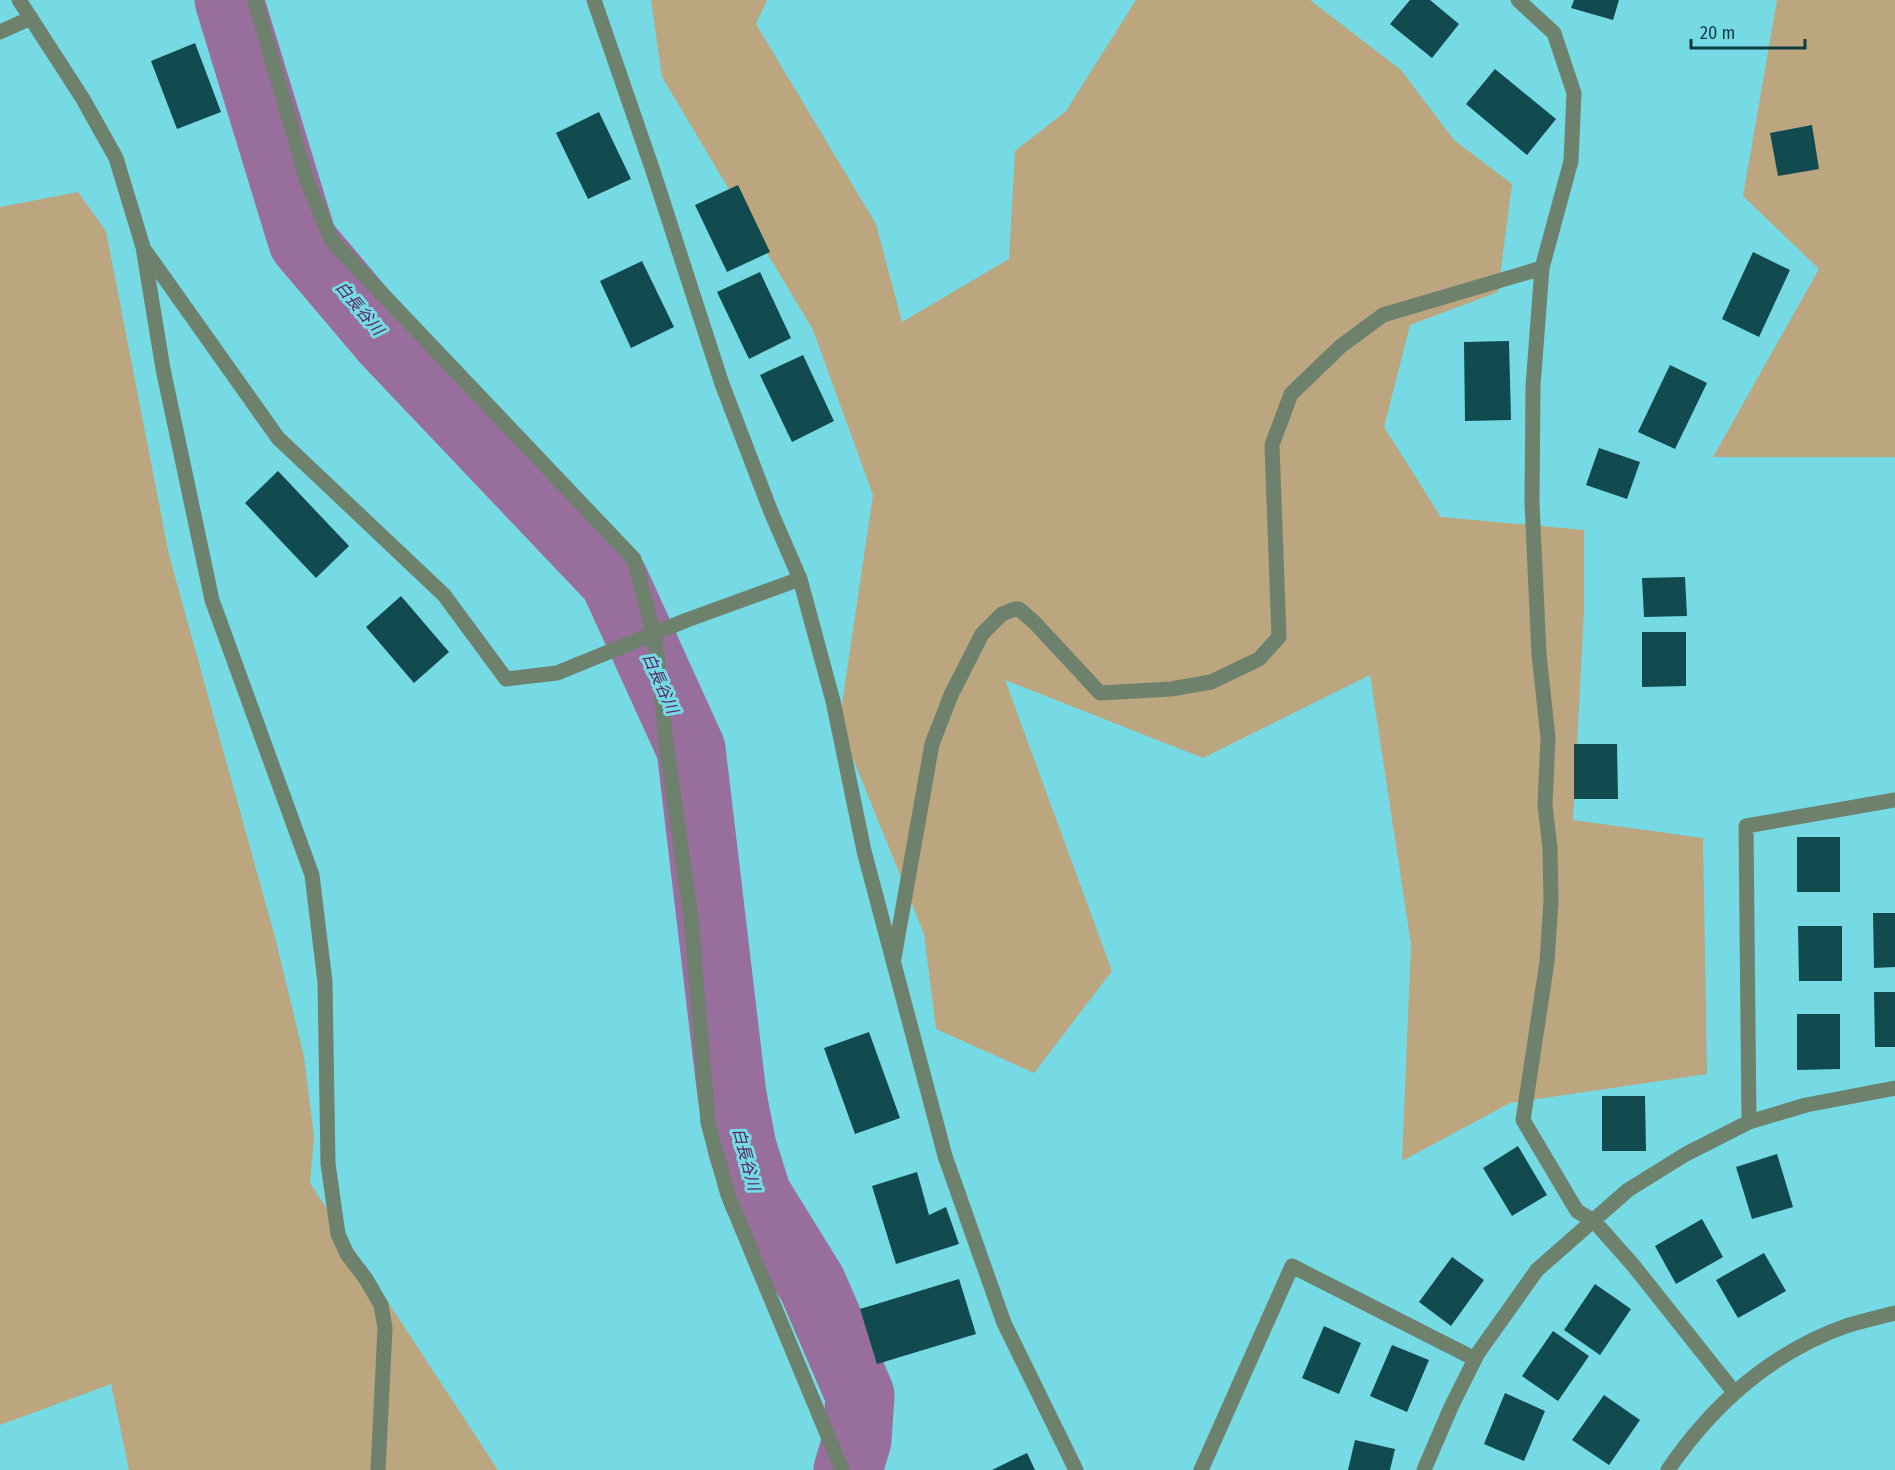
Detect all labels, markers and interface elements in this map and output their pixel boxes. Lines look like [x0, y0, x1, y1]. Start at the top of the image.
scale bar [1691, 12, 1805, 50]
text: 20 m [1700, 22, 1735, 44]
water label: 白長谷川 [332, 278, 389, 340]
water label: 白長谷川 [639, 650, 683, 718]
water label: 白長谷川 [729, 1126, 764, 1194]

